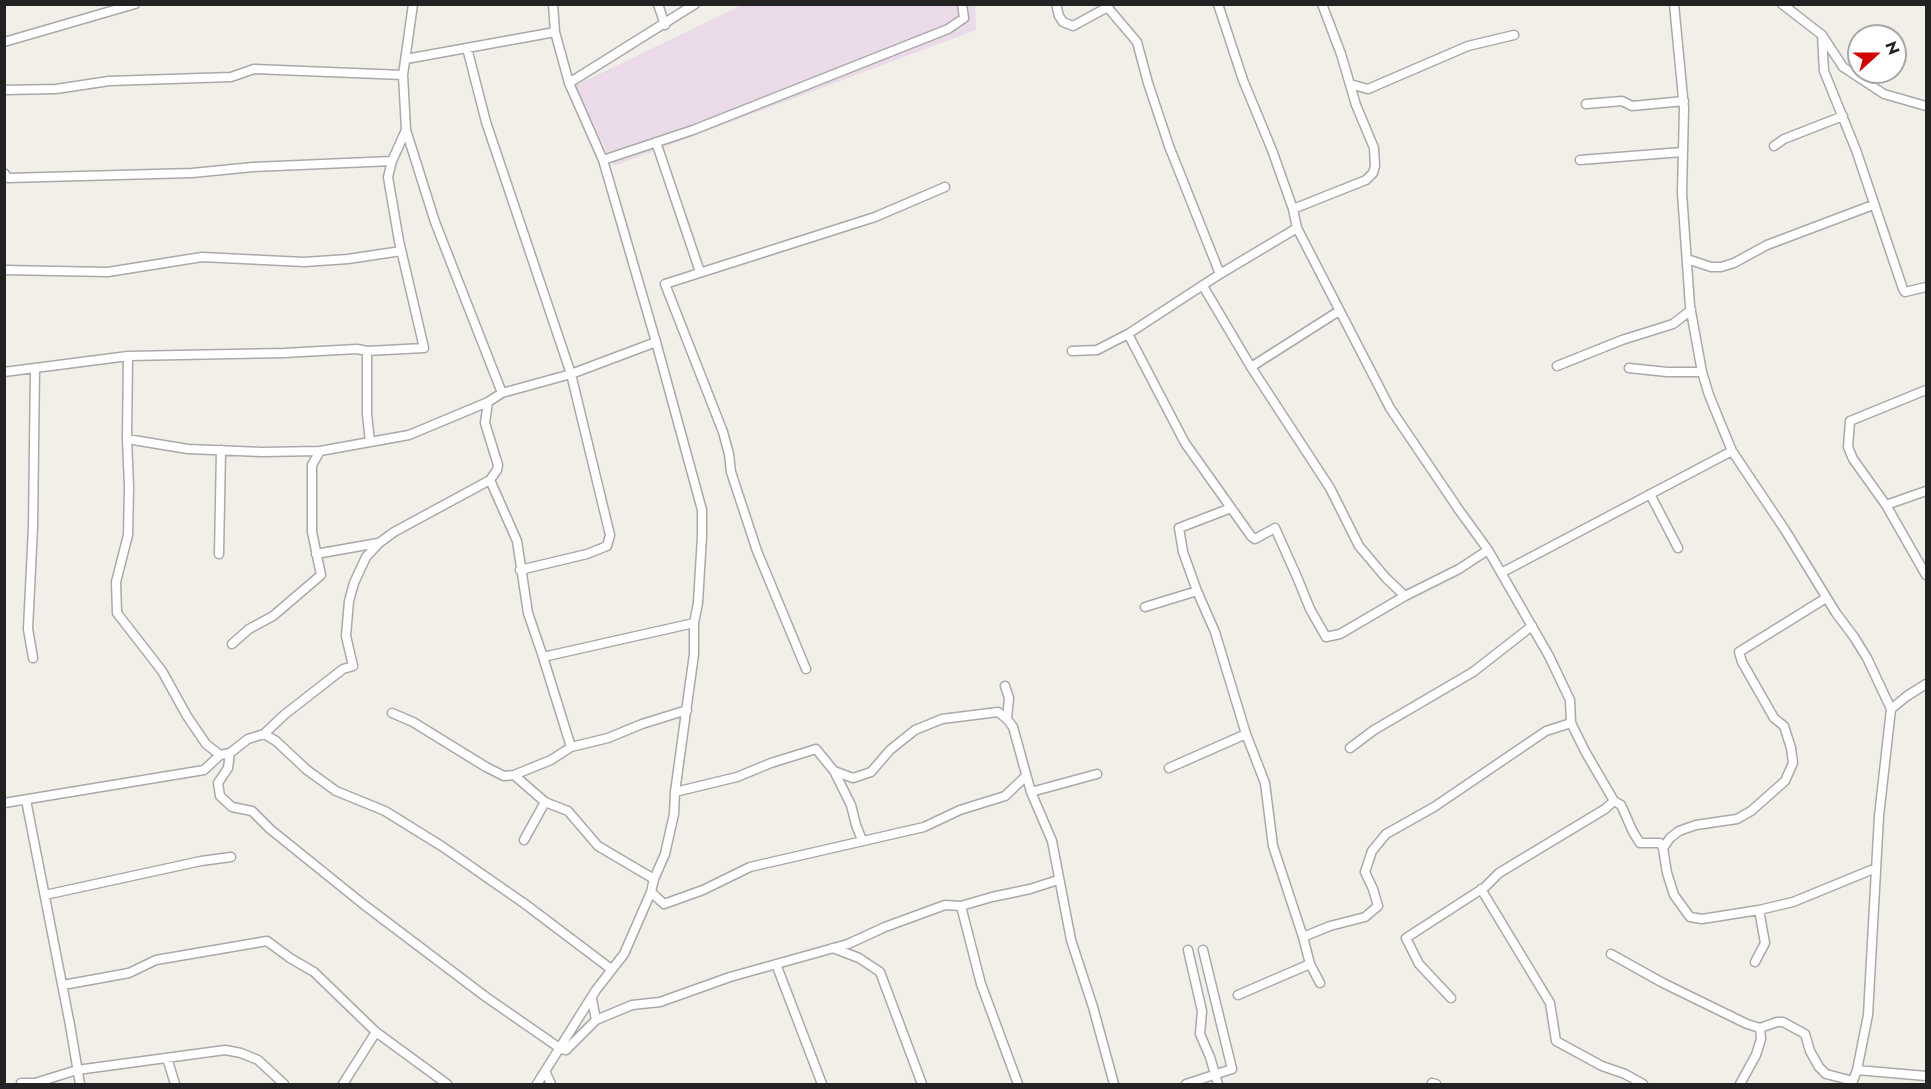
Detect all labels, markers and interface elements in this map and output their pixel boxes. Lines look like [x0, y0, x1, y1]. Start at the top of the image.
north arrow [1847, 24, 1907, 84]
text: N [1879, 38, 1905, 58]

